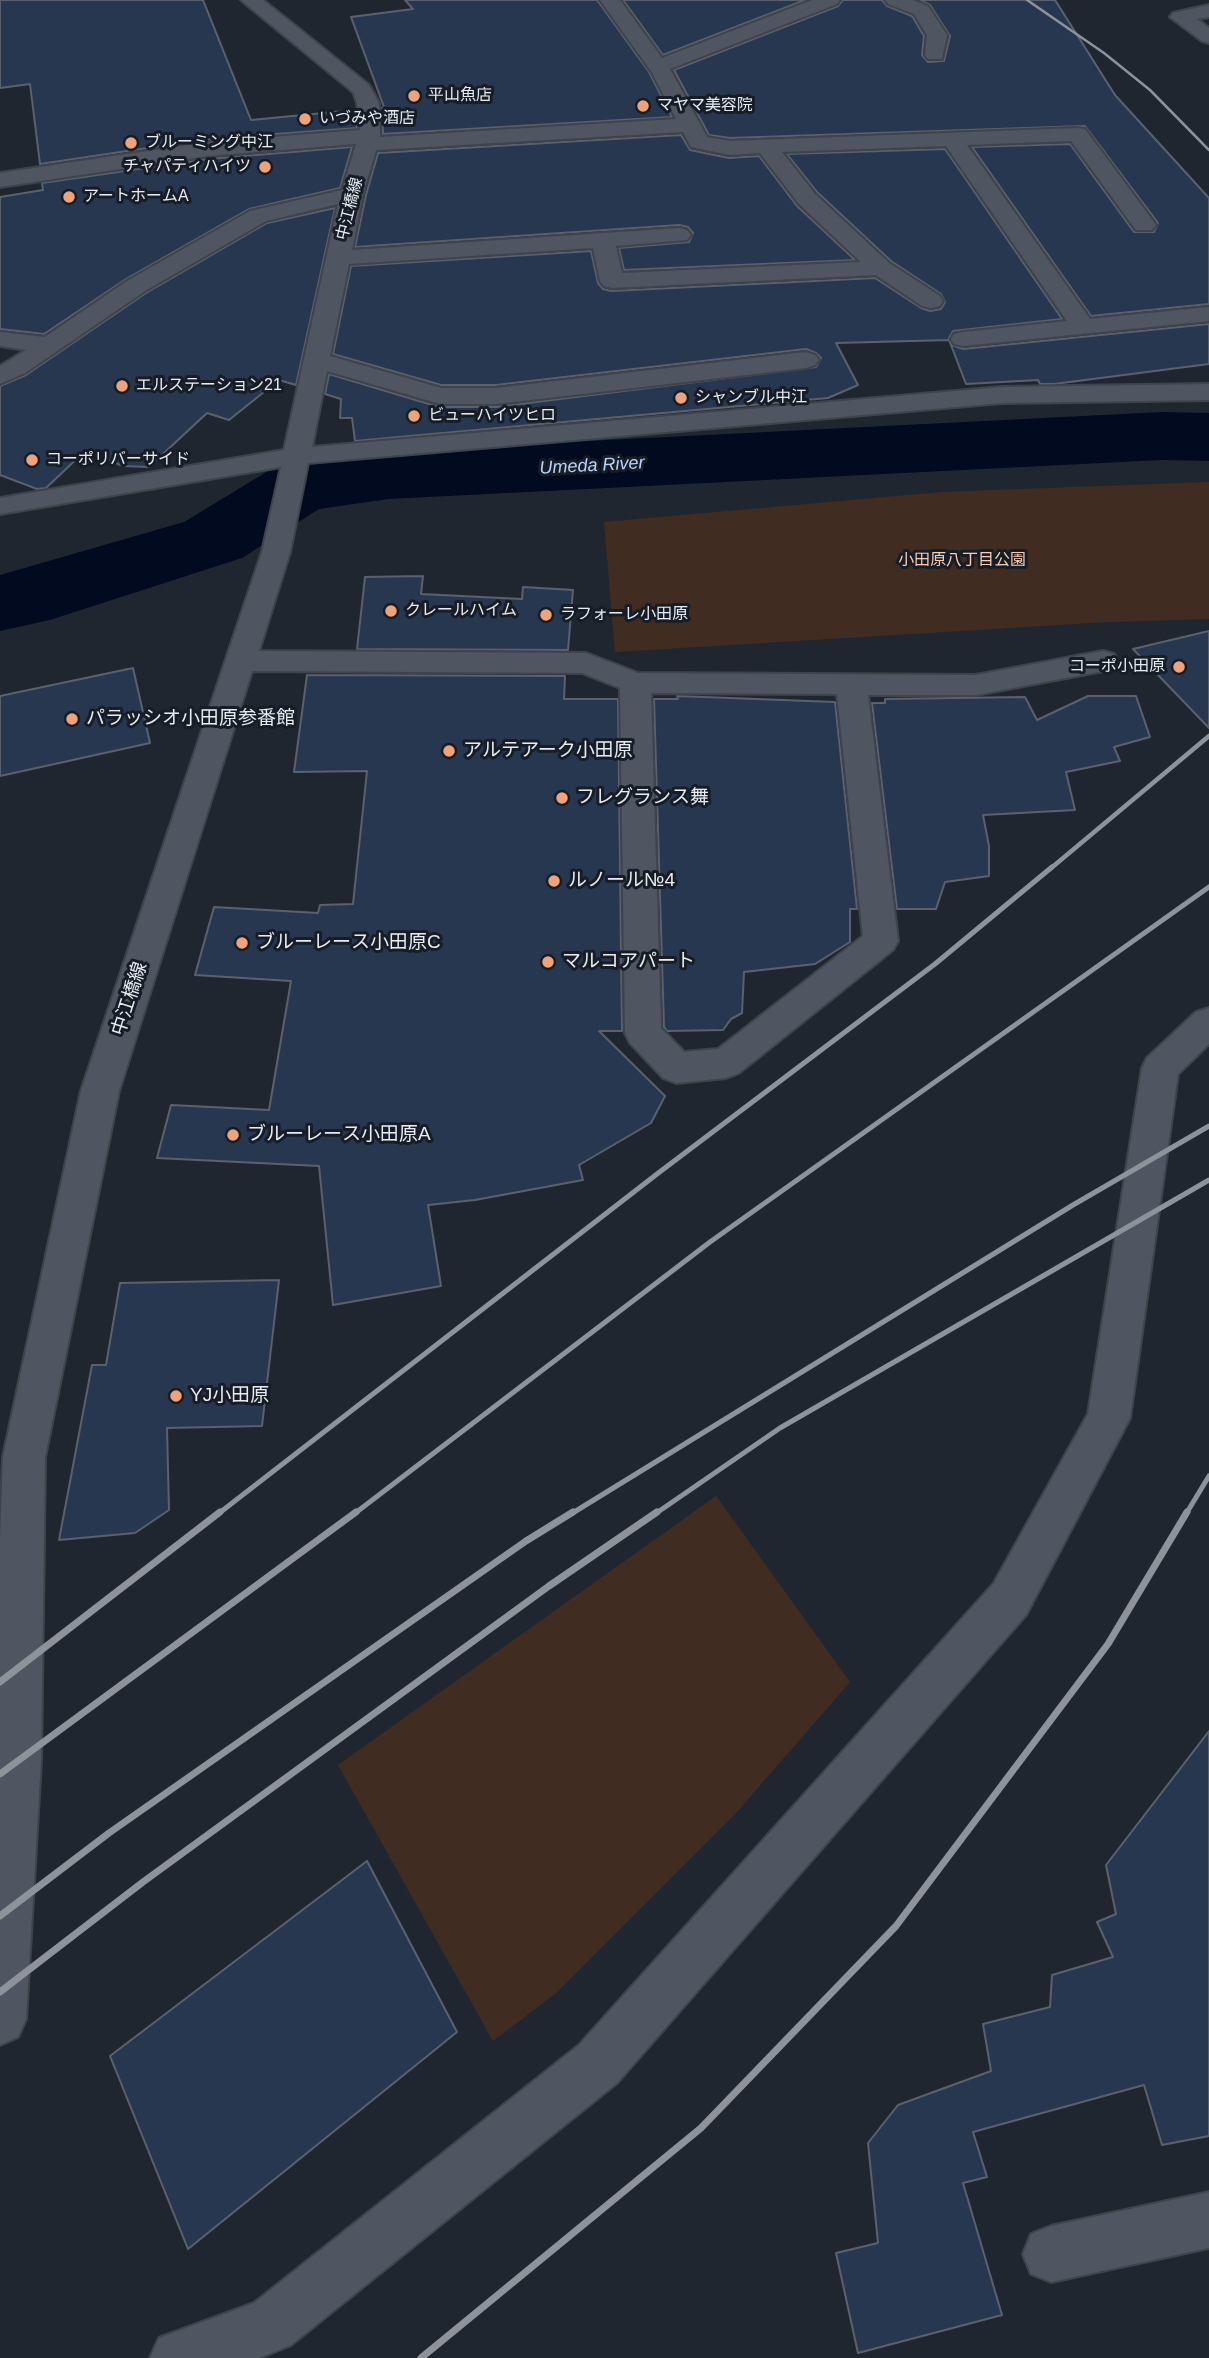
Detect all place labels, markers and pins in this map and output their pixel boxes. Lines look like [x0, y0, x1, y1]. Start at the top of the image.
place label: 平山魚店 [428, 86, 492, 106]
marker: 平山魚店 [406, 88, 422, 104]
place label: マヤマ美容院 [657, 96, 753, 116]
marker: マヤマ美容院 [635, 98, 651, 114]
place label: いづみや酒店 [319, 109, 415, 129]
marker: いづみや酒店 [297, 111, 313, 127]
place label: ブルーミング中江 [145, 133, 273, 153]
marker: ブルーミング中江 [123, 135, 139, 151]
place label: チャパティハイツ [123, 157, 251, 177]
marker: チャパティハイツ [257, 159, 273, 175]
place label: アートホームA [83, 187, 189, 207]
marker: アートホームA [61, 189, 77, 205]
place label: エルステーション21 [136, 376, 282, 396]
marker: エルステーション21 [114, 378, 130, 394]
place label: シャンブル中江 [695, 388, 807, 408]
marker: シャンブル中江 [673, 390, 689, 406]
place label: ビューハイツヒロ [428, 406, 556, 426]
marker: ビューハイツヒロ [406, 408, 422, 424]
place label: コーポリバーサイド [46, 450, 190, 470]
marker: コーポリバーサイド [24, 452, 40, 468]
place label: クレールハイム [405, 601, 517, 621]
marker: クレールハイム [383, 603, 399, 619]
place label: ラフォーレ小田原 [560, 605, 688, 625]
marker: ラフォーレ小田原 [538, 607, 554, 623]
place label: コーポ小田原 [1069, 657, 1165, 677]
marker: コーポ小田原 [1171, 659, 1187, 675]
place label: パラッシオ小田原参番館 [86, 708, 295, 730]
marker: パラッシオ小田原参番館 [64, 711, 80, 727]
place label: アルテアーク小田原 [463, 740, 633, 762]
marker: アルテアーク小田原 [441, 743, 457, 759]
place label: フレグランス舞 [576, 787, 709, 809]
marker: フレグランス舞 [554, 790, 570, 806]
place label: ルノール№4 [568, 870, 675, 892]
marker: ルノール№4 [546, 873, 562, 889]
place label: ブルーレース小田原C [256, 932, 441, 954]
marker: ブルーレース小田原C [234, 935, 250, 951]
place label: マルコアパート [562, 951, 695, 973]
marker: マルコアパート [540, 954, 556, 970]
place label: ブルーレース小田原A [247, 1124, 431, 1146]
marker: ブルーレース小田原A [225, 1127, 241, 1143]
place label: YJ小田原 [190, 1385, 269, 1407]
marker: YJ小田原 [168, 1388, 184, 1404]

